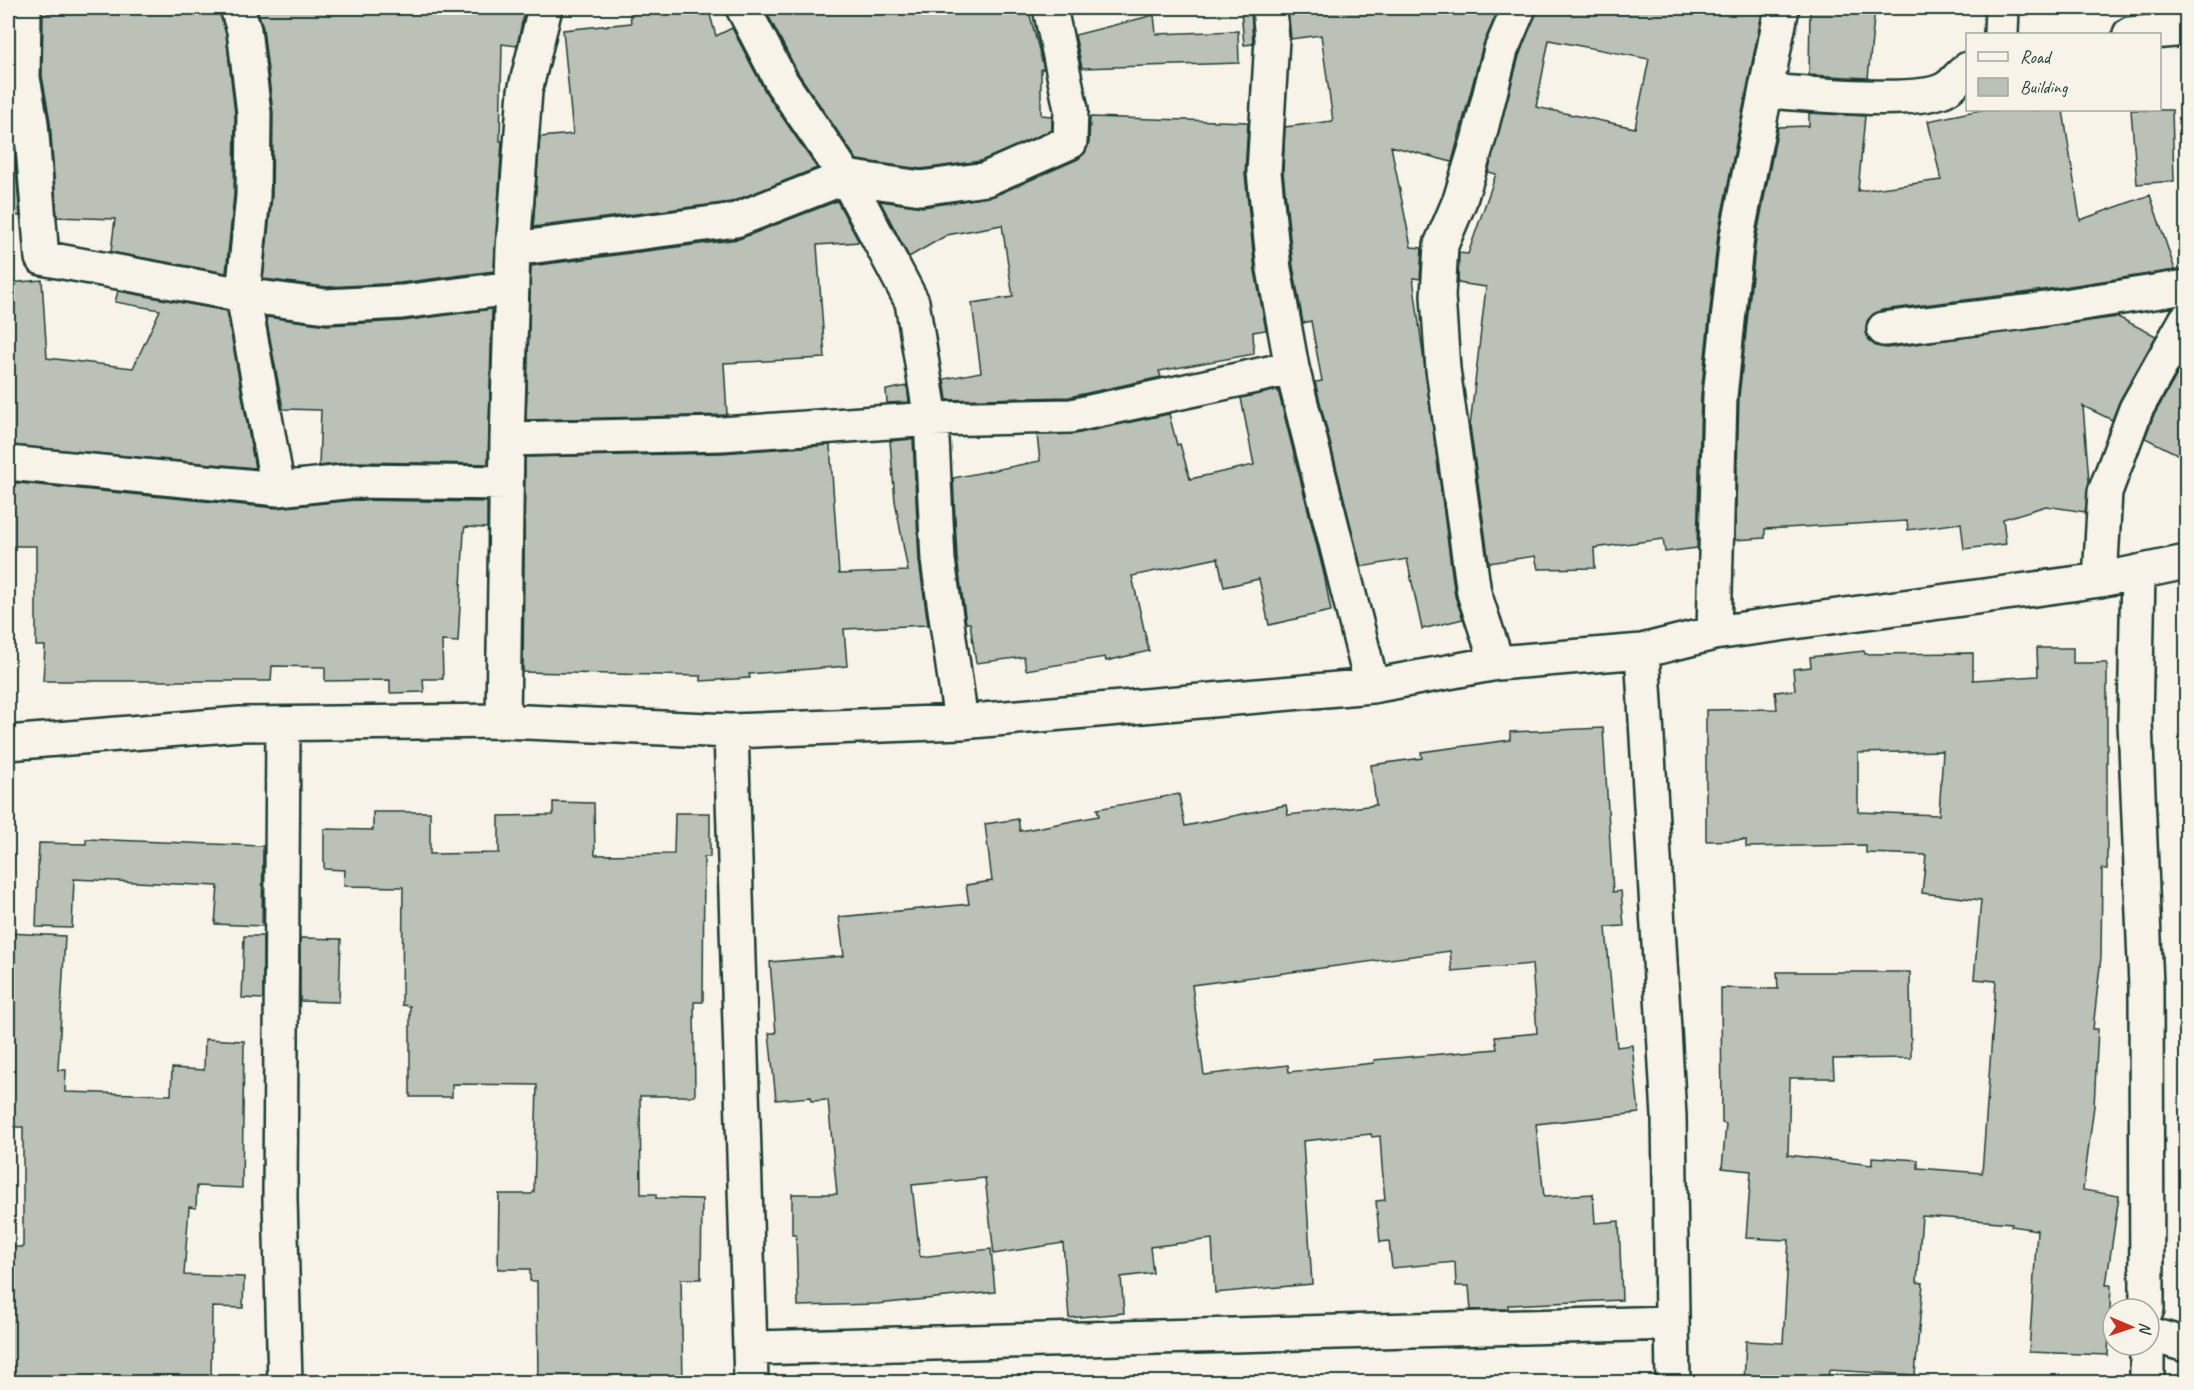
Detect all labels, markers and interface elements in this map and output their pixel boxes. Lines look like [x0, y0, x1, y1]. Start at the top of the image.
legend [1966, 33, 2161, 111]
text: Road [2020, 46, 2053, 68]
text: Building [2020, 76, 2069, 98]
north arrow [2101, 1297, 2161, 1357]
text: N [2135, 1322, 2155, 1336]

